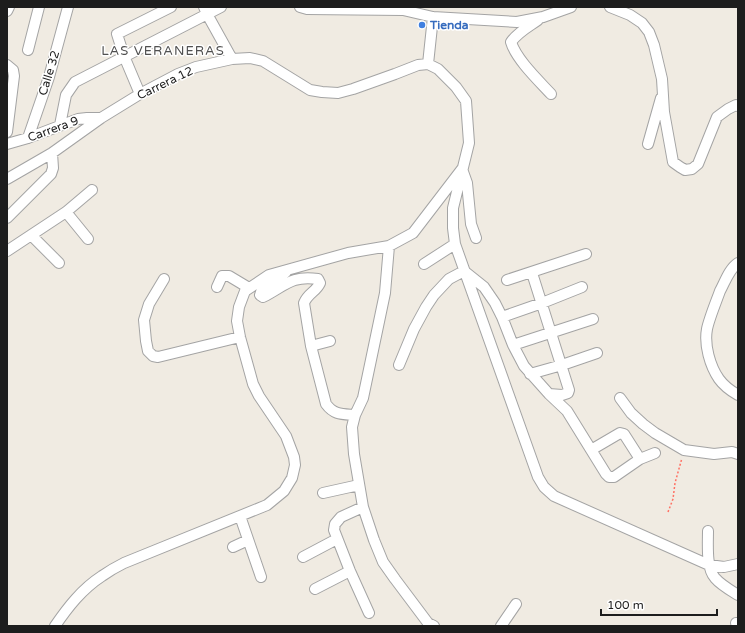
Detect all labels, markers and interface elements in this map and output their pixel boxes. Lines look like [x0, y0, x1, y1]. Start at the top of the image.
place label: Tienda [429, 18, 469, 32]
marker: Tienda [417, 20, 427, 30]
district label: LAS VERANERAS [101, 43, 225, 59]
street label: Calle 32 [36, 49, 62, 97]
street label: Carrera 12 [135, 63, 195, 103]
street label: Carrera 9 [26, 113, 80, 145]
scale bar [601, 591, 717, 617]
text: 100 m [607, 598, 644, 612]

